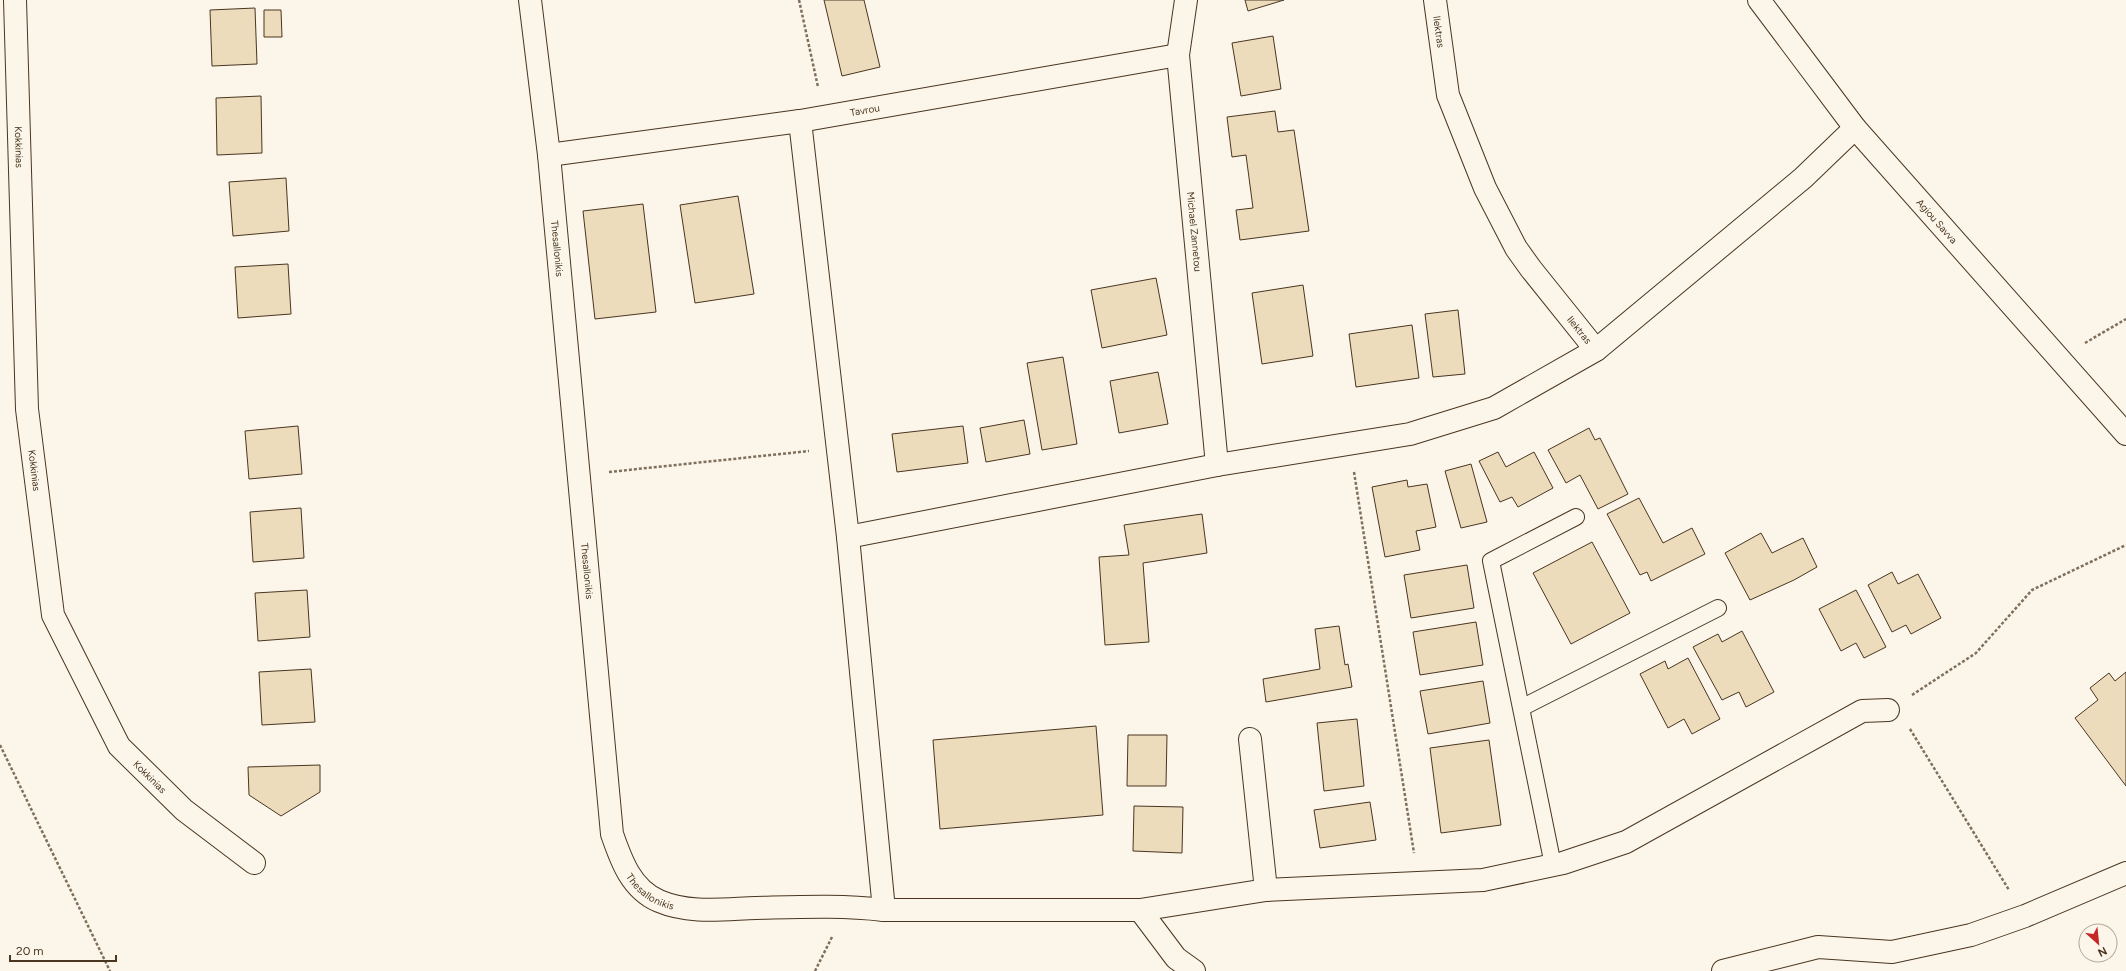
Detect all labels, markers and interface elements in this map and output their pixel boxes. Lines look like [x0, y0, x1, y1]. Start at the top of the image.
street label: Ilektras [1431, 15, 1448, 49]
street label: Tavrou [849, 101, 881, 119]
street label: Kokkinias [12, 126, 26, 168]
street label: Michael Zannetou [1185, 191, 1205, 272]
street label: Agiou Savva [1914, 196, 1960, 246]
street label: Thesallonikis [549, 220, 567, 277]
street label: Ilektras [1564, 313, 1595, 346]
street label: Kokkinias [26, 449, 44, 492]
street label: Thesallonikis [579, 542, 597, 600]
street label: Kokkinias [131, 757, 170, 796]
street label: Thesallonikis [624, 871, 676, 912]
north arrow [2078, 923, 2118, 963]
scale bar [10, 937, 116, 963]
text: 20 m [16, 944, 44, 958]
text: N [2096, 944, 2109, 959]

